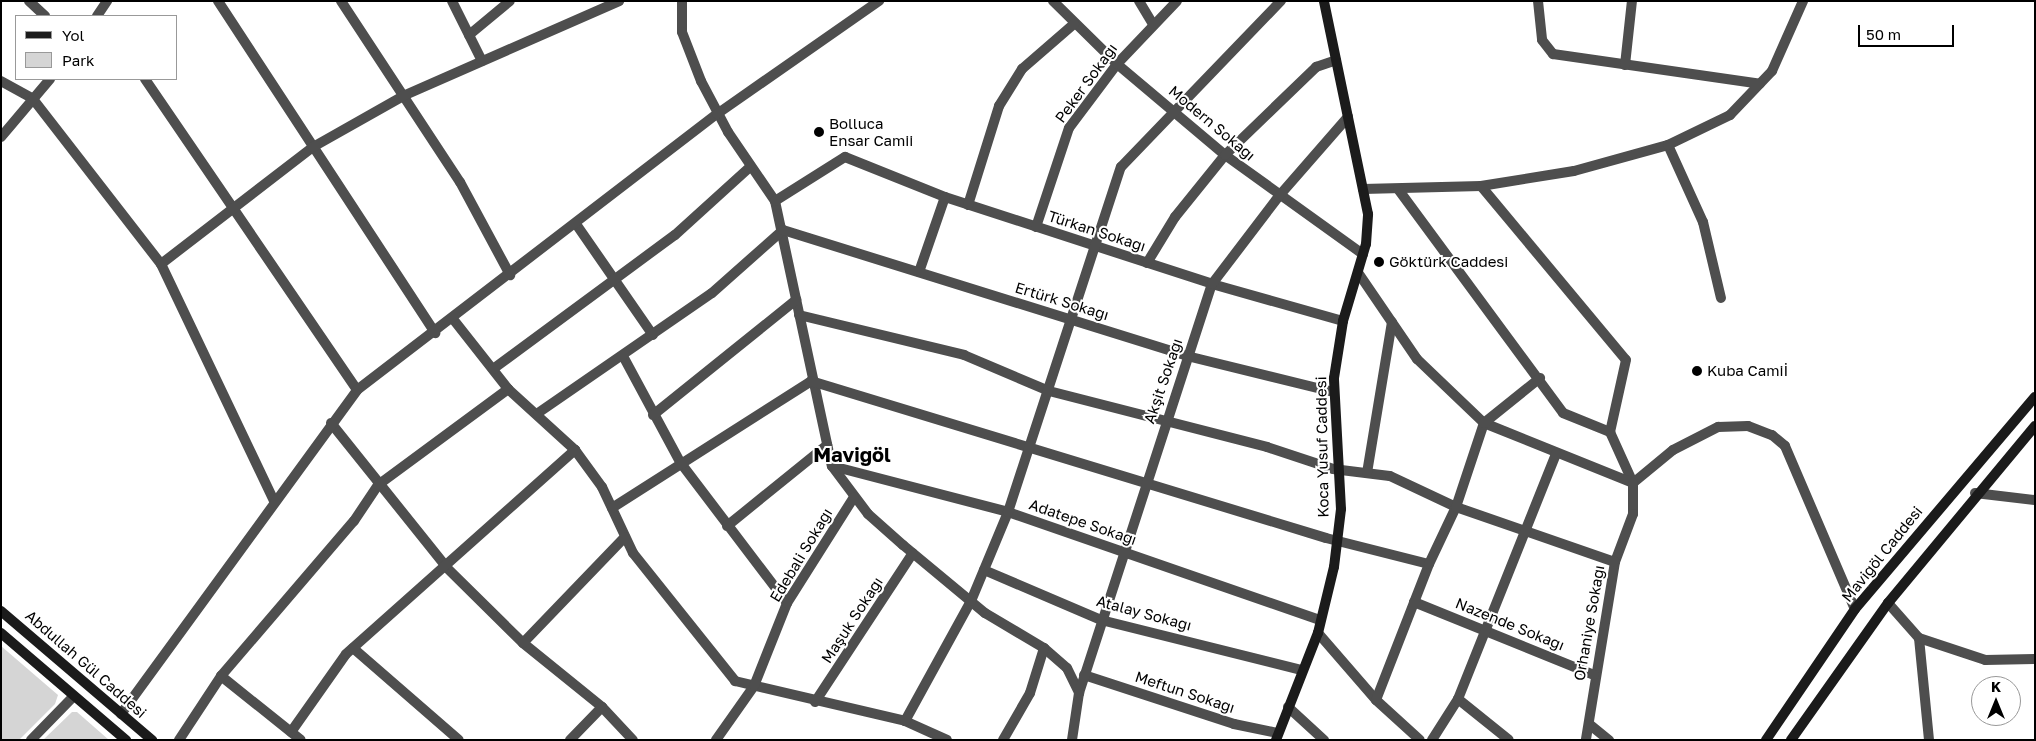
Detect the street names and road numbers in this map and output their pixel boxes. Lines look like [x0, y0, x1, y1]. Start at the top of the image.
street label: Peker Sokağı [1051, 40, 1121, 126]
street label: Modern Sokağı [1165, 82, 1259, 164]
street label: Türkan Sokağı [1046, 207, 1148, 255]
street label: Ertürk Sokağı [1013, 278, 1111, 324]
street label: Akşit Sokağı [1140, 336, 1186, 426]
street label: Koca Yusuf Caddesi [1312, 376, 1332, 518]
street label: Adatepe Sokağı [1027, 495, 1139, 549]
street label: Mavigöl Caddesi [1838, 502, 1926, 606]
street label: Edebali Sokağı [766, 505, 836, 605]
street label: Orhaniye Sokağı [1570, 564, 1608, 682]
street label: Maşuk Sokağı [817, 573, 887, 667]
street label: Atalay Sokağı [1094, 592, 1194, 634]
street label: Nazende Sokağı [1453, 594, 1567, 654]
street label: Abdullah Gül Caddesi [22, 606, 150, 722]
street label: Meftun Sokağı [1133, 667, 1237, 717]

